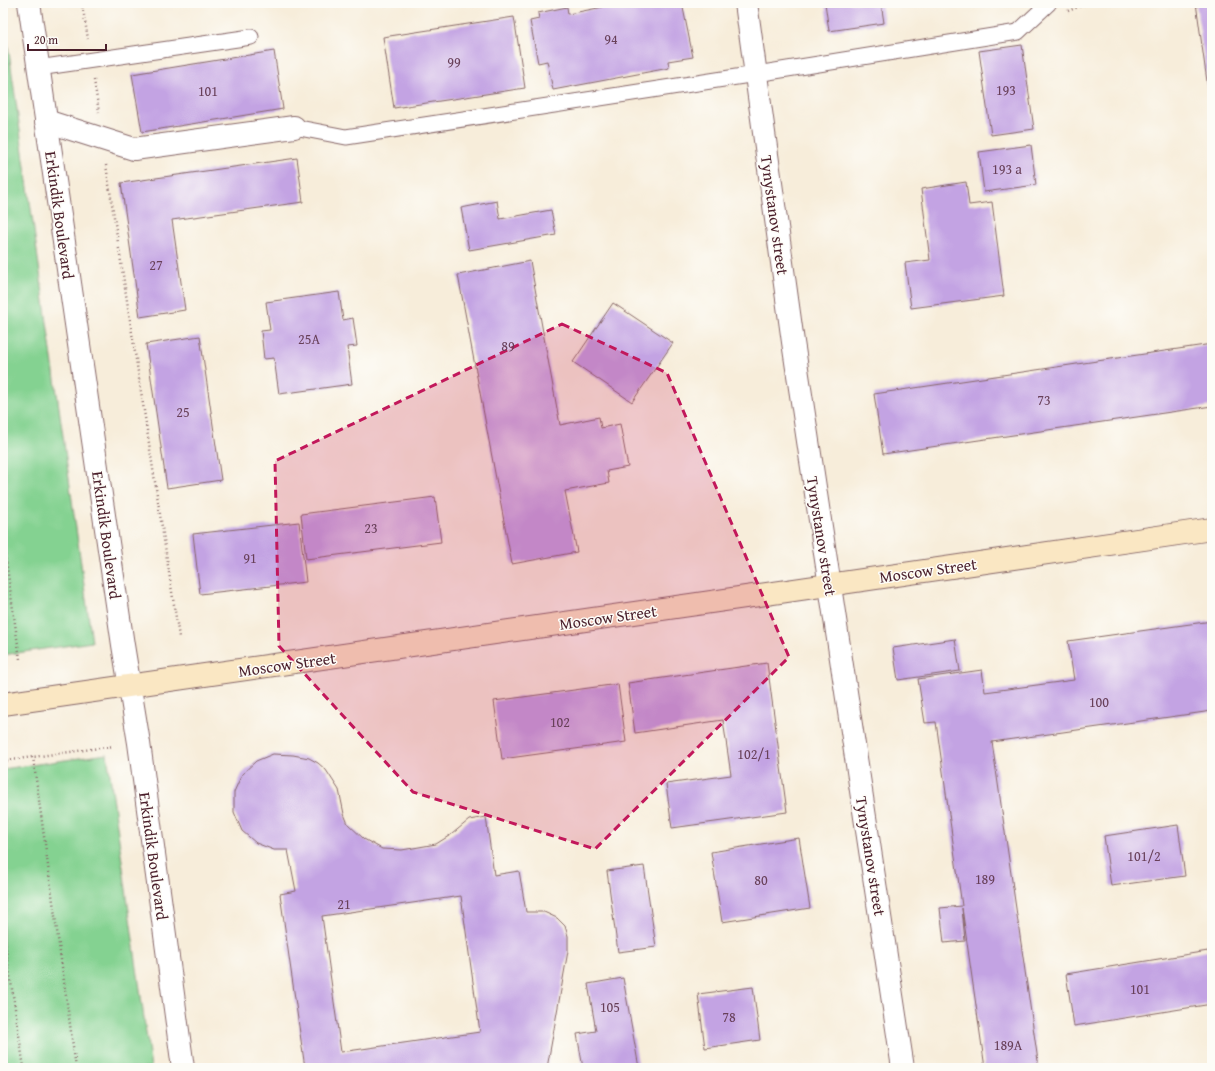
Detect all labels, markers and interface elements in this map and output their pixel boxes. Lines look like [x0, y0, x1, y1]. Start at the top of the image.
scale bar [28, 26, 106, 52]
house number: 94 [604, 29, 618, 49]
text: 20 m [34, 31, 58, 48]
house number: 99 [447, 52, 461, 72]
house number: 193 [996, 80, 1016, 100]
house number: 101 [198, 81, 218, 101]
street label: Erkindik Boulevard [39, 149, 81, 281]
street label: Tynystanov street [755, 154, 795, 277]
house number: 193 а [992, 159, 1022, 179]
house number: 27 [149, 255, 163, 275]
house number: 25А [298, 329, 320, 349]
house number: 89 [501, 336, 515, 356]
house number: 73 [1037, 390, 1051, 410]
house number: 25 [176, 402, 190, 422]
street label: Erkindik Boulevard [86, 469, 128, 601]
street label: Tynystanov street [801, 474, 843, 598]
house number: 23 [364, 518, 378, 538]
house number: 91 [243, 548, 257, 568]
street label: Moscow Street [878, 551, 979, 589]
street label: Moscow Street [558, 598, 659, 636]
street label: Moscow Street [237, 645, 338, 683]
house number: 100 [1089, 692, 1109, 712]
house number: 102 [550, 712, 570, 732]
house number: 102/1 [737, 744, 771, 764]
street label: Erkindik Boulevard [133, 790, 175, 922]
street label: Tynystanov street [850, 794, 892, 918]
house number: 101/2 [1127, 846, 1161, 866]
house number: 189 [975, 869, 995, 889]
house number: 80 [754, 870, 768, 890]
house number: 21 [337, 894, 351, 914]
house number: 101 [1130, 979, 1150, 999]
house number: 105 [600, 997, 620, 1017]
house number: 78 [722, 1007, 736, 1027]
house number: 189А [994, 1035, 1023, 1055]

